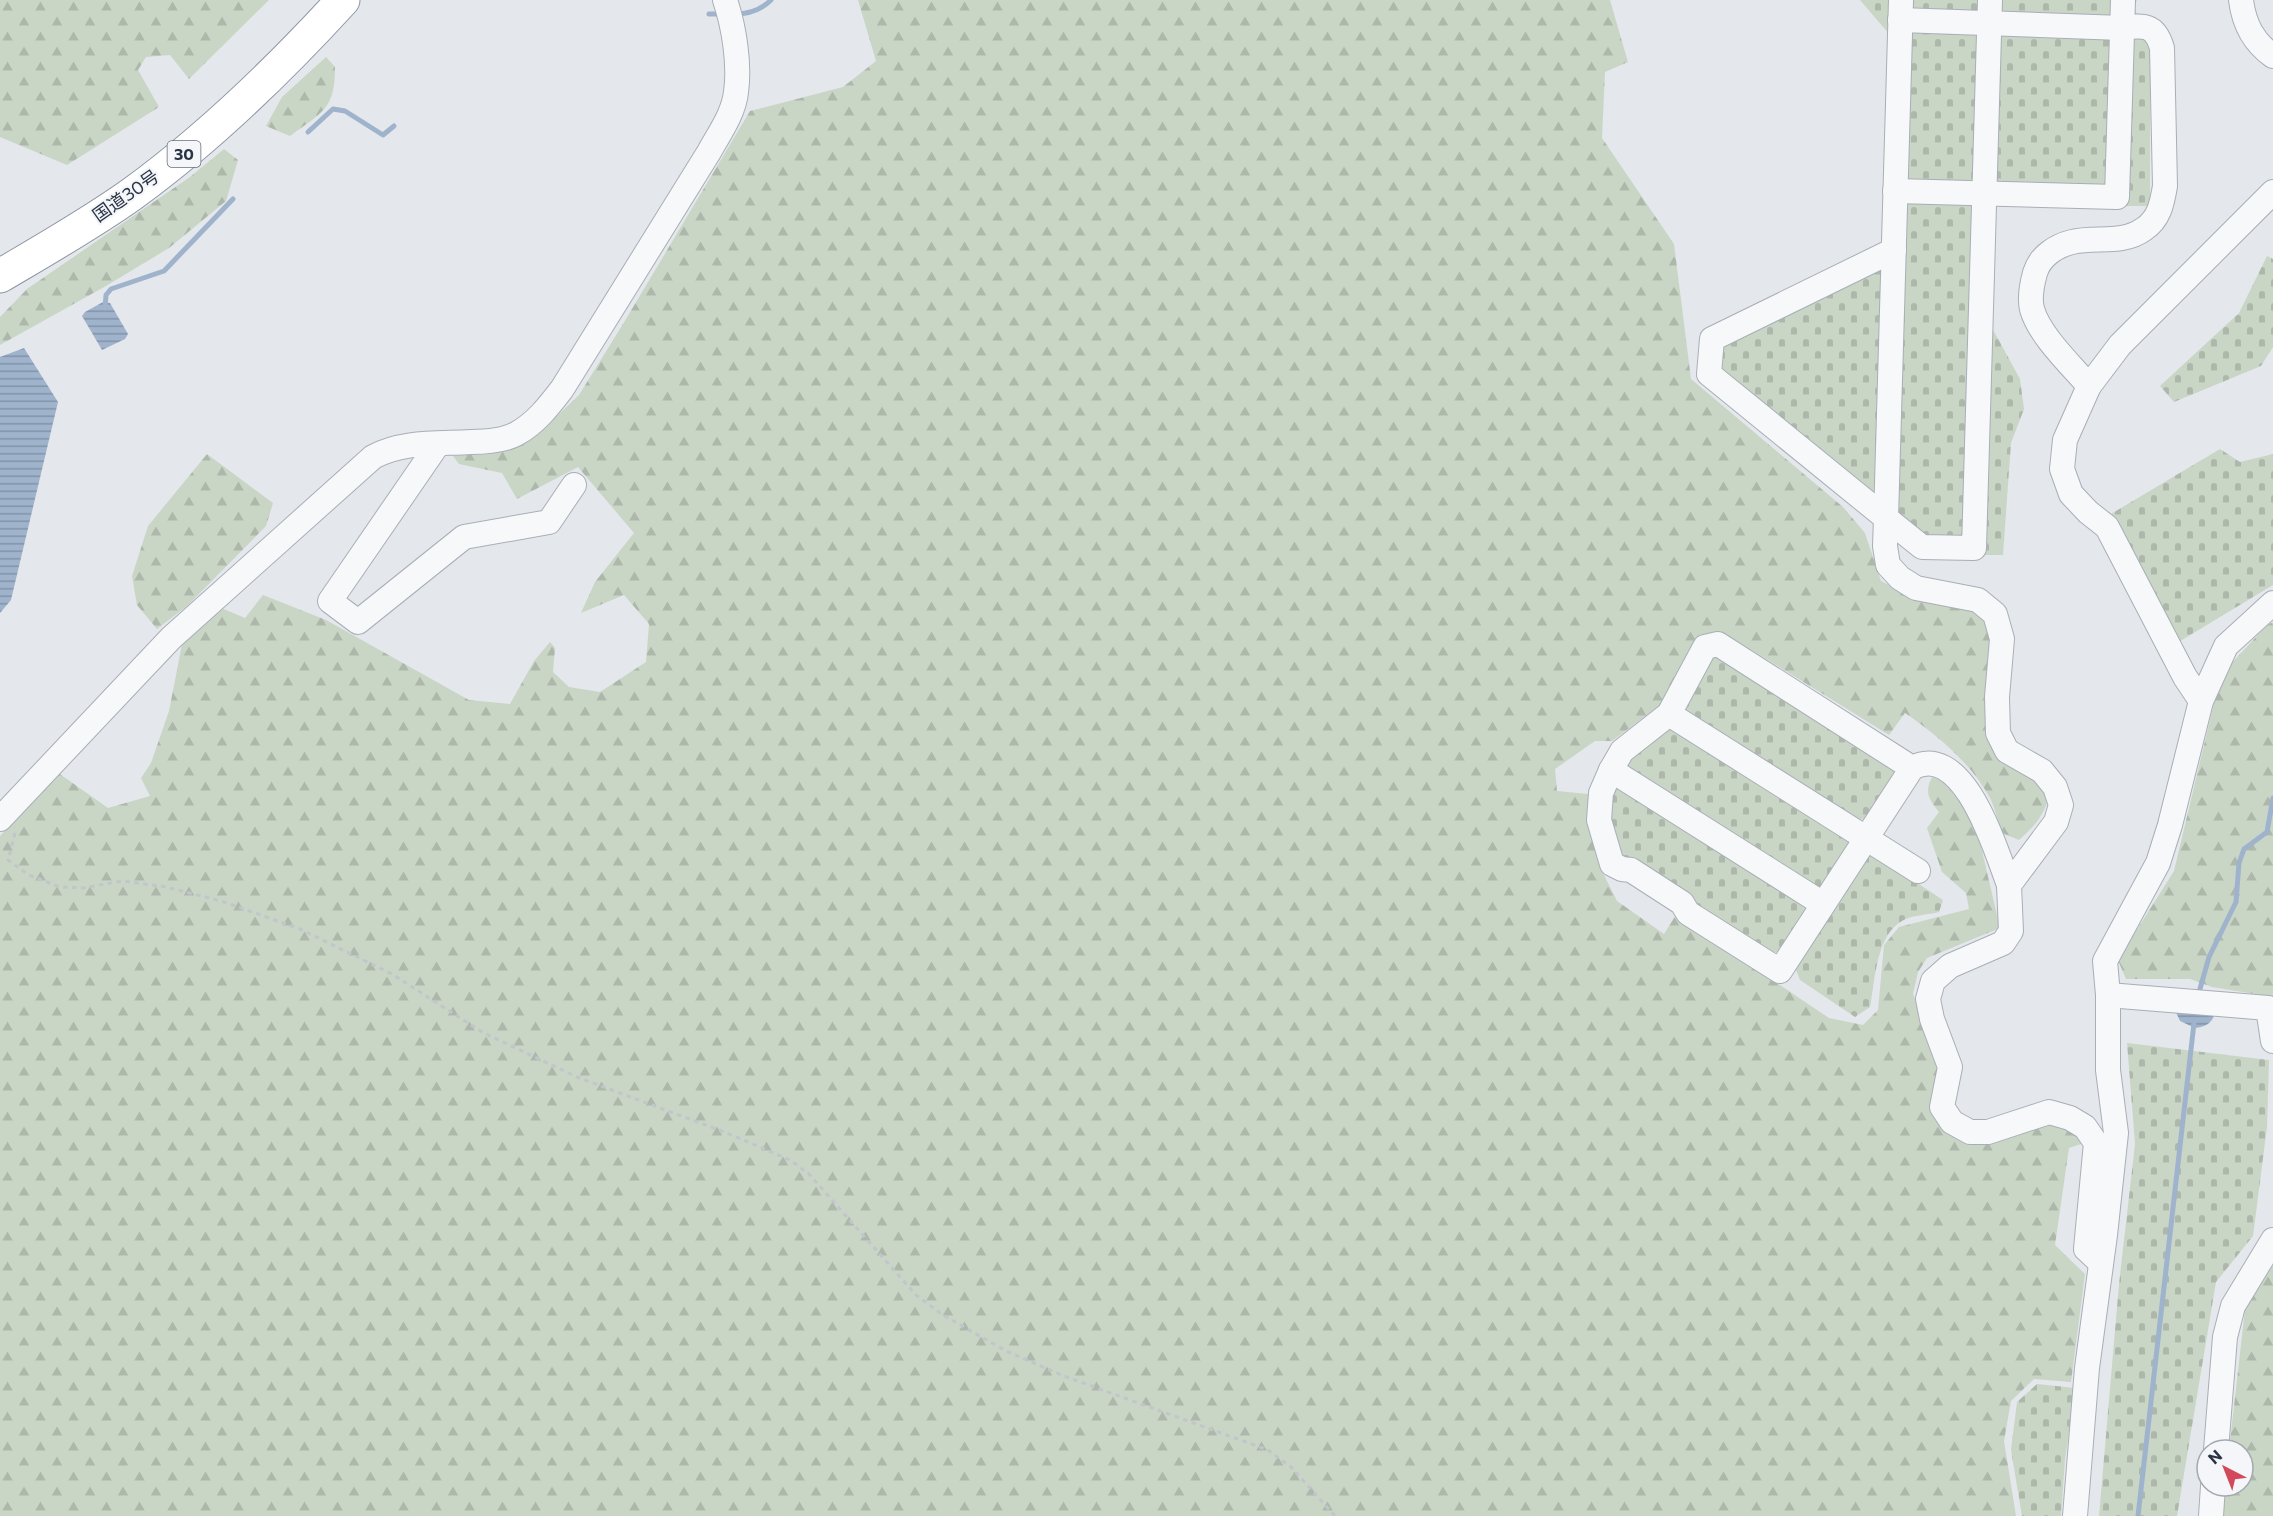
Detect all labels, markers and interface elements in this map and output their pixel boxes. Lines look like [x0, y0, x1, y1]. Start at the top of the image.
road number: 30 [168, 141, 201, 167]
street label: 国道30号 [88, 164, 163, 226]
north arrow [2195, 1438, 2255, 1498]
text: N [2204, 1445, 2225, 1468]

